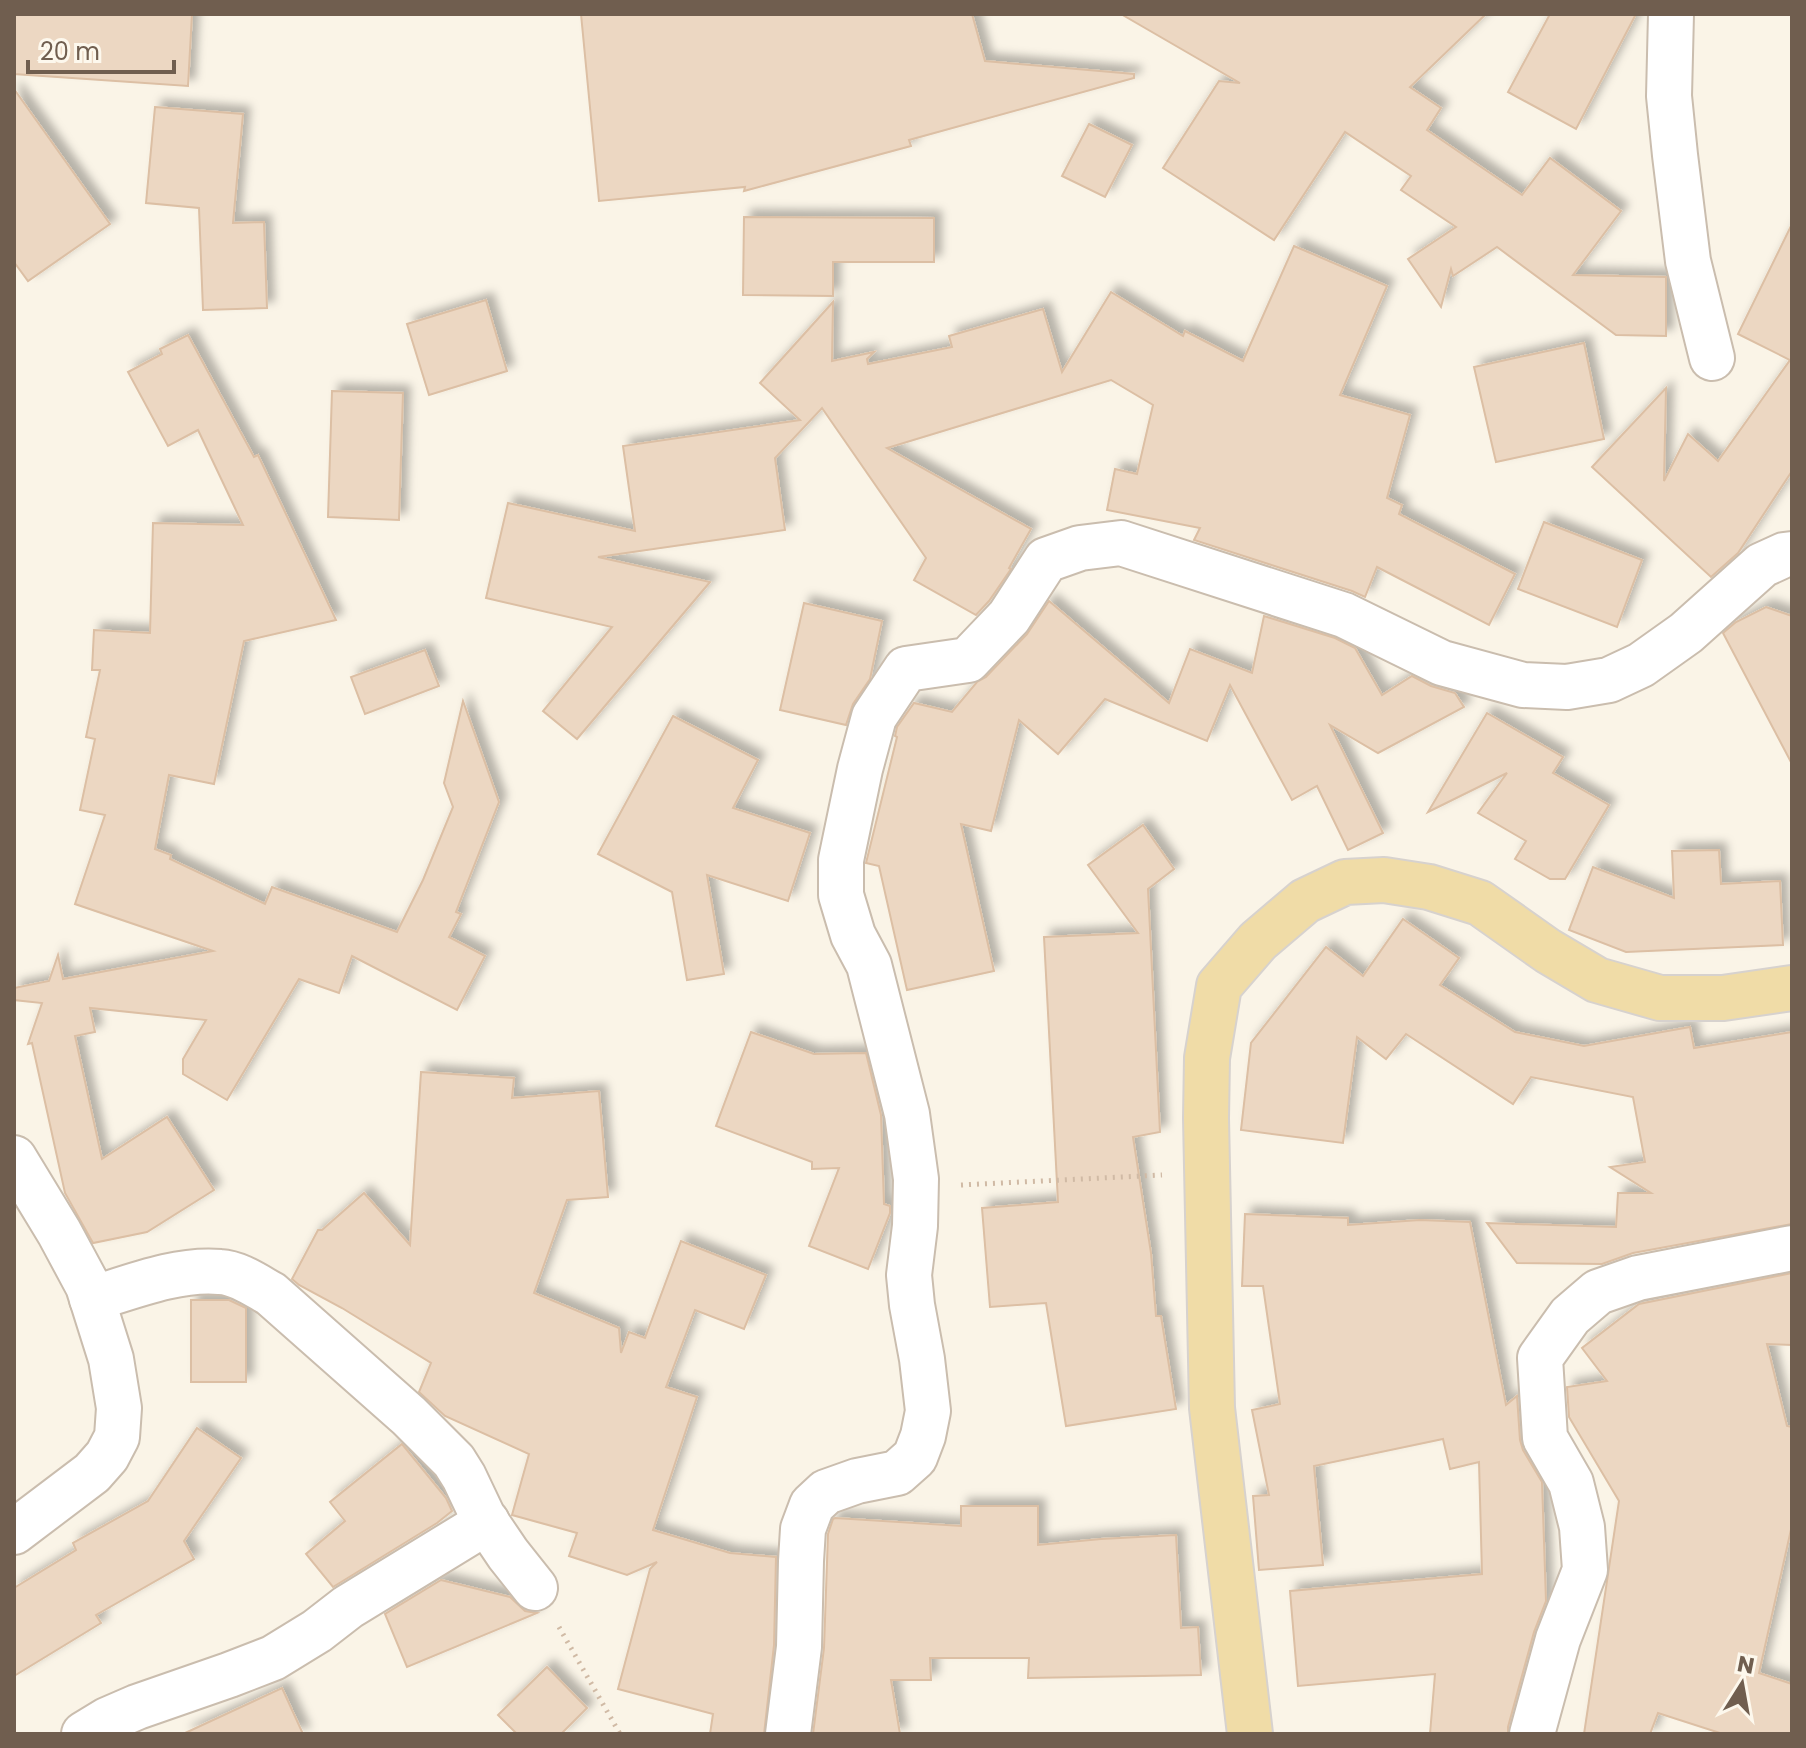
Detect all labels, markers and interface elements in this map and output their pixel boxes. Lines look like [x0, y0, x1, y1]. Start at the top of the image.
scale bar [28, 24, 174, 74]
text: 20 m [40, 35, 100, 68]
north arrow [1702, 1644, 1782, 1724]
text: N [1735, 1648, 1757, 1682]

